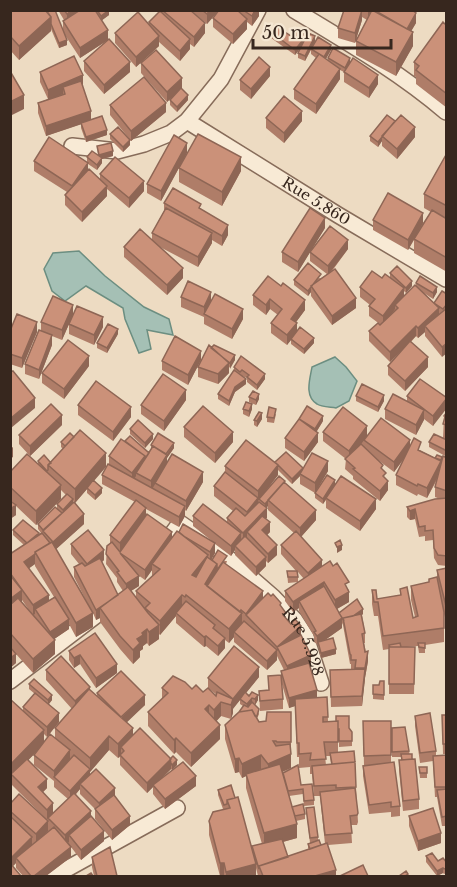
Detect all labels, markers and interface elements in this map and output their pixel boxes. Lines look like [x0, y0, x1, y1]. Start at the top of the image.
scale bar [253, 12, 391, 50]
text: 50 m [262, 22, 310, 44]
street label: Rue 5.860 [279, 173, 354, 229]
street label: Rue 5.928 [278, 603, 328, 678]

